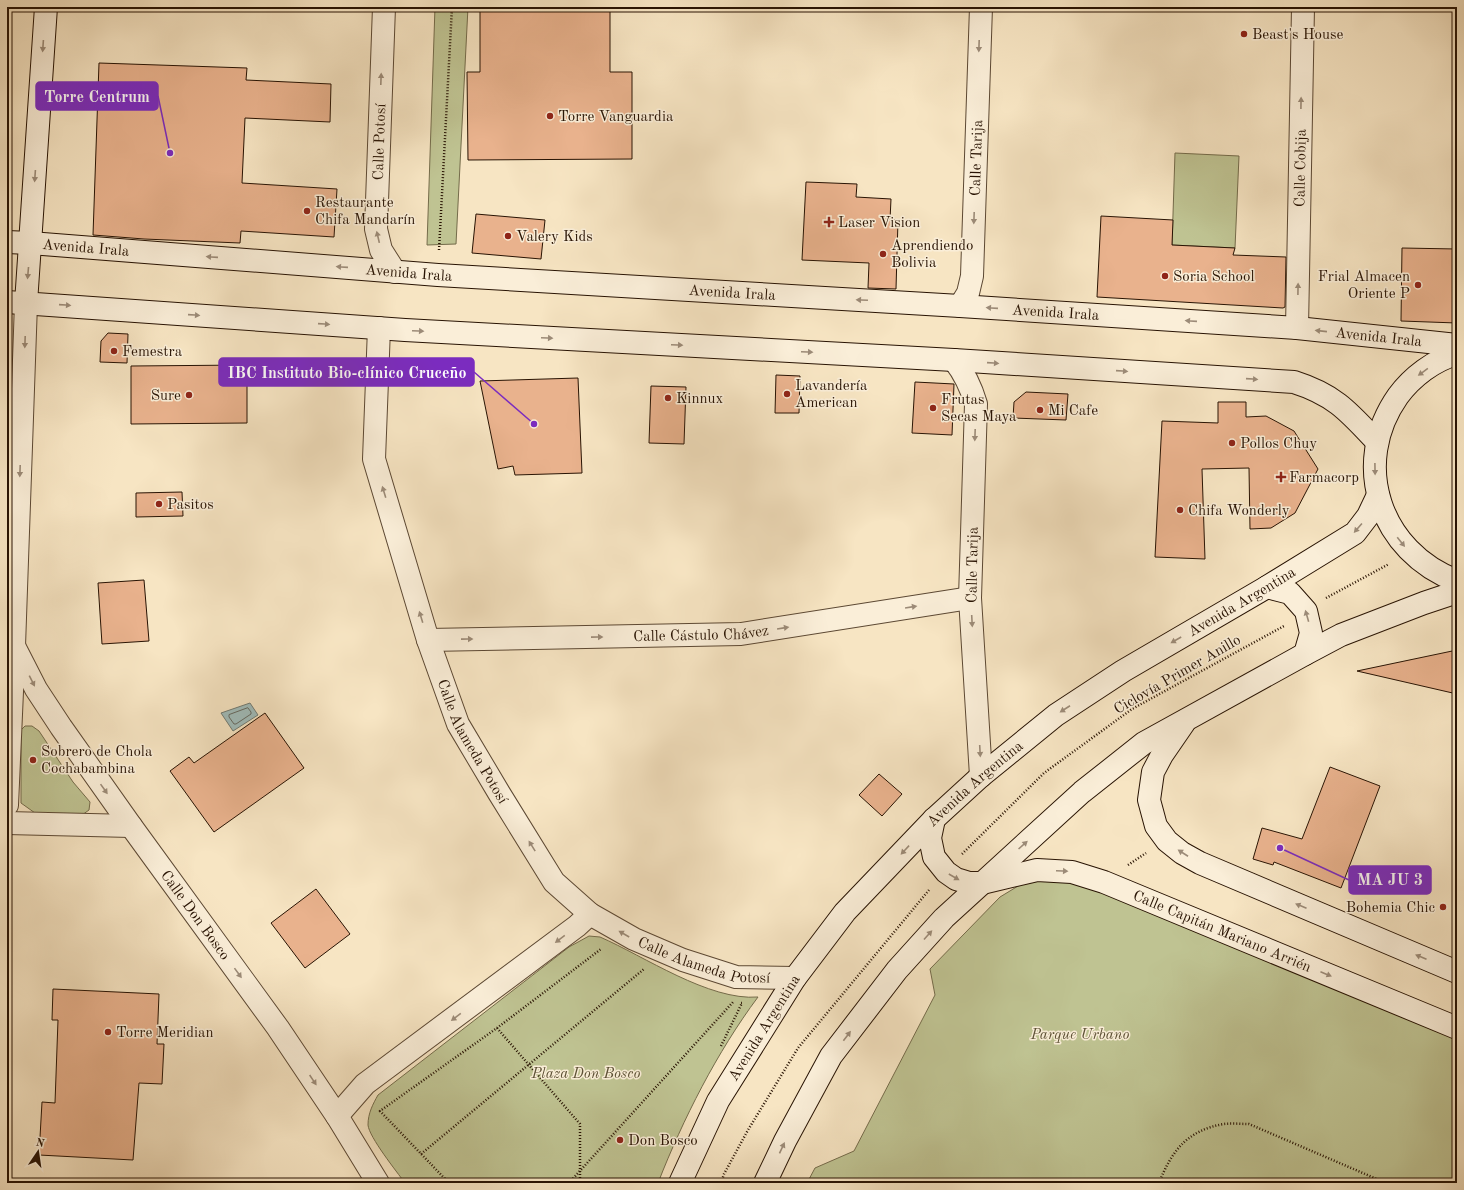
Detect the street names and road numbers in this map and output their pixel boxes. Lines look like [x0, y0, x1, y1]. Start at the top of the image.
street label: Calle Potosí [372, 102, 389, 181]
street label: Calle Tarija [969, 119, 986, 196]
street label: Calle Cobija [1293, 128, 1310, 207]
street label: Avenida Irala [42, 238, 130, 260]
street label: Avenida Irala [365, 263, 453, 285]
street label: Avenida Irala [688, 284, 777, 304]
street label: Avenida Irala [1011, 303, 1100, 324]
street label: Avenida Irala [1334, 326, 1423, 350]
street label: Calle Tarija [965, 526, 982, 603]
street label: Avenida Argentina [1186, 565, 1299, 640]
street label: Calle Cástulo Chávez [633, 624, 770, 645]
street label: Ciclovía Primer Anillo [1112, 633, 1244, 718]
street label: Calle Alameda Potosí [434, 677, 510, 808]
street label: Avenida Argentina [925, 739, 1027, 830]
street label: Calle Don Bosco [157, 868, 232, 963]
street label: Calle Capitán Mariano Arrién [1130, 889, 1313, 976]
street label: Calle Alameda Potosí [635, 935, 771, 987]
street label: Avenida Argentina [727, 972, 804, 1084]

